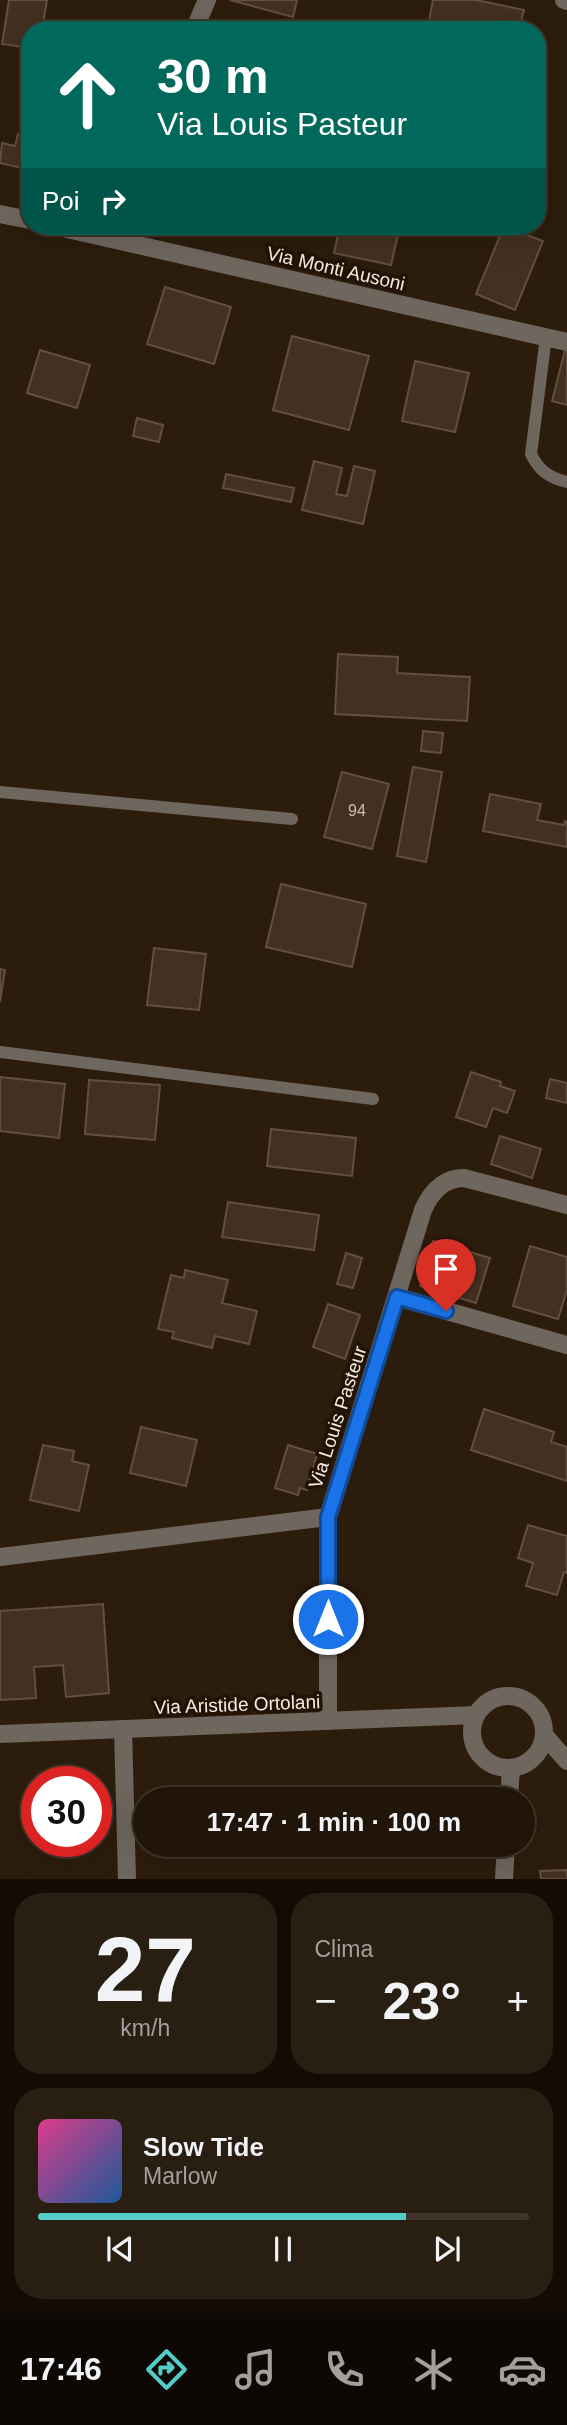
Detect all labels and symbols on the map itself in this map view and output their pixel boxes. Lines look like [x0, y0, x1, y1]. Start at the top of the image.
street label: Via Monti Ausoni [265, 242, 407, 295]
house number: 94 [348, 802, 366, 819]
pin [416, 1239, 476, 1311]
street label: Via Louis Pasteur [305, 1343, 371, 1491]
position arrow [291, 1582, 365, 1656]
street label: Via Aristide Ortolani [153, 1691, 321, 1718]
speed limit sign: 30 [21, 1766, 112, 1857]

